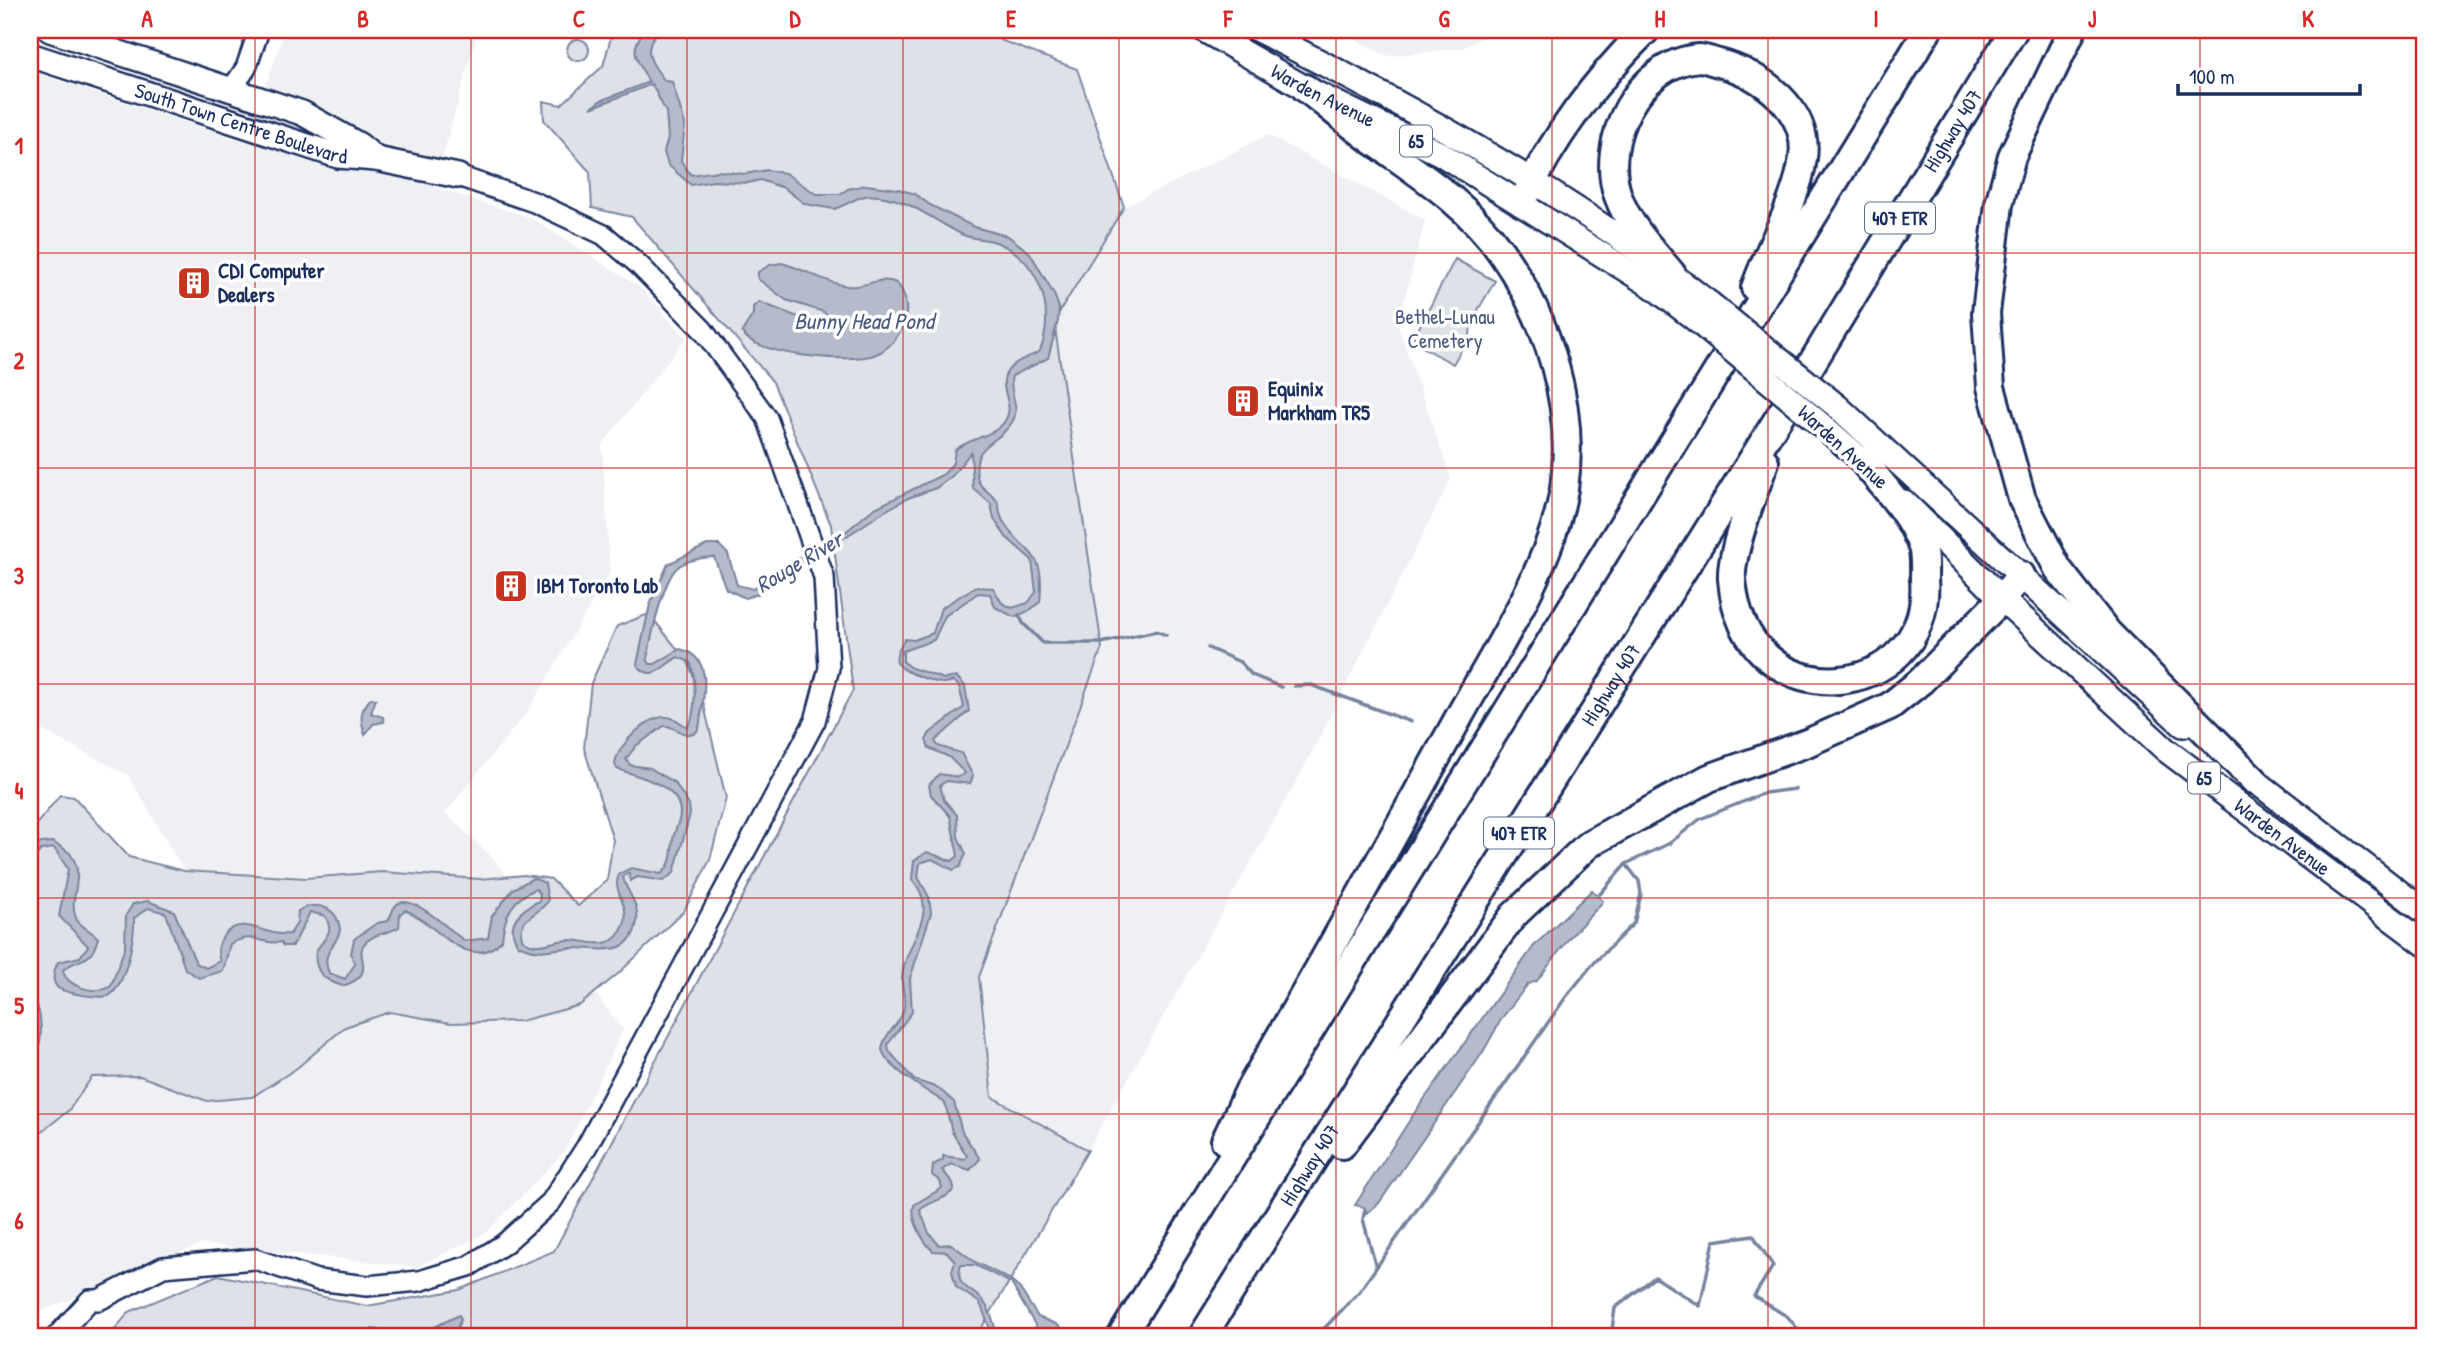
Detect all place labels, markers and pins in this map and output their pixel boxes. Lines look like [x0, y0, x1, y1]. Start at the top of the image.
place label: CDI Computer Dealers [218, 256, 325, 309]
building icon: CDI Computer Dealers [175, 264, 213, 302]
place label: Equinix Markham TR5 [1268, 374, 1370, 427]
building icon: Equinix Markham TR5 [1224, 382, 1262, 420]
building icon: IBM Toronto Lab [492, 567, 530, 605]
place label: IBM Toronto Lab [536, 571, 659, 600]

